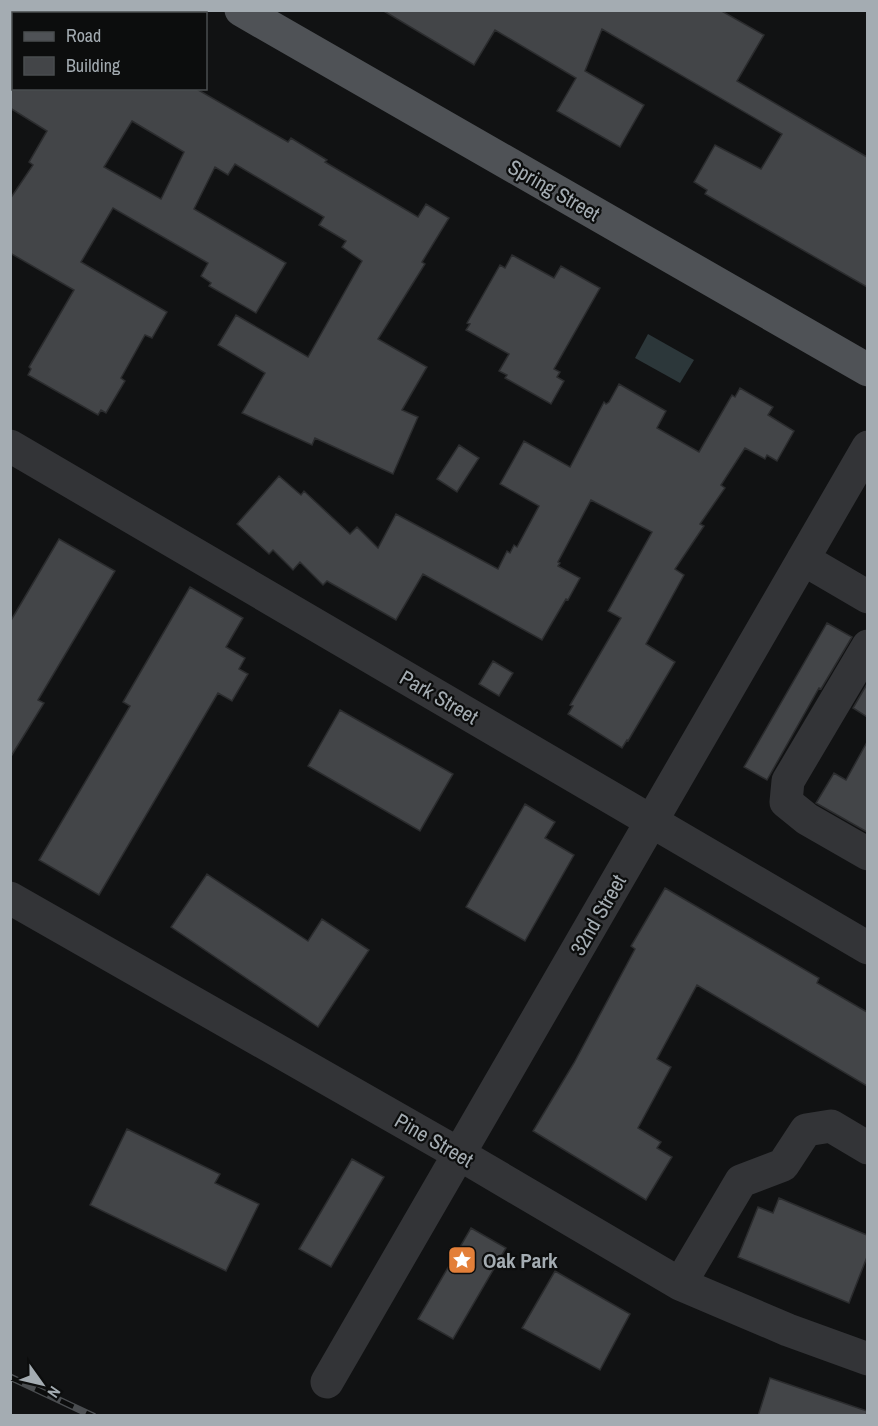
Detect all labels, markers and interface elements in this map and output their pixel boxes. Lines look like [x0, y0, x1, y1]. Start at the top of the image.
legend [12, 12, 207, 90]
text: Road [66, 23, 101, 48]
text: Building [66, 53, 121, 78]
street label: Spring Street [503, 152, 605, 228]
street label: Park Street [394, 663, 484, 731]
street label: 32nd Street [563, 869, 633, 961]
street label: Pine Street [389, 1106, 479, 1174]
place icon: Oak Park [446, 1244, 478, 1276]
place label: Oak Park [483, 1246, 558, 1275]
north arrow [12, 1354, 72, 1414]
text: N [43, 1382, 66, 1402]

